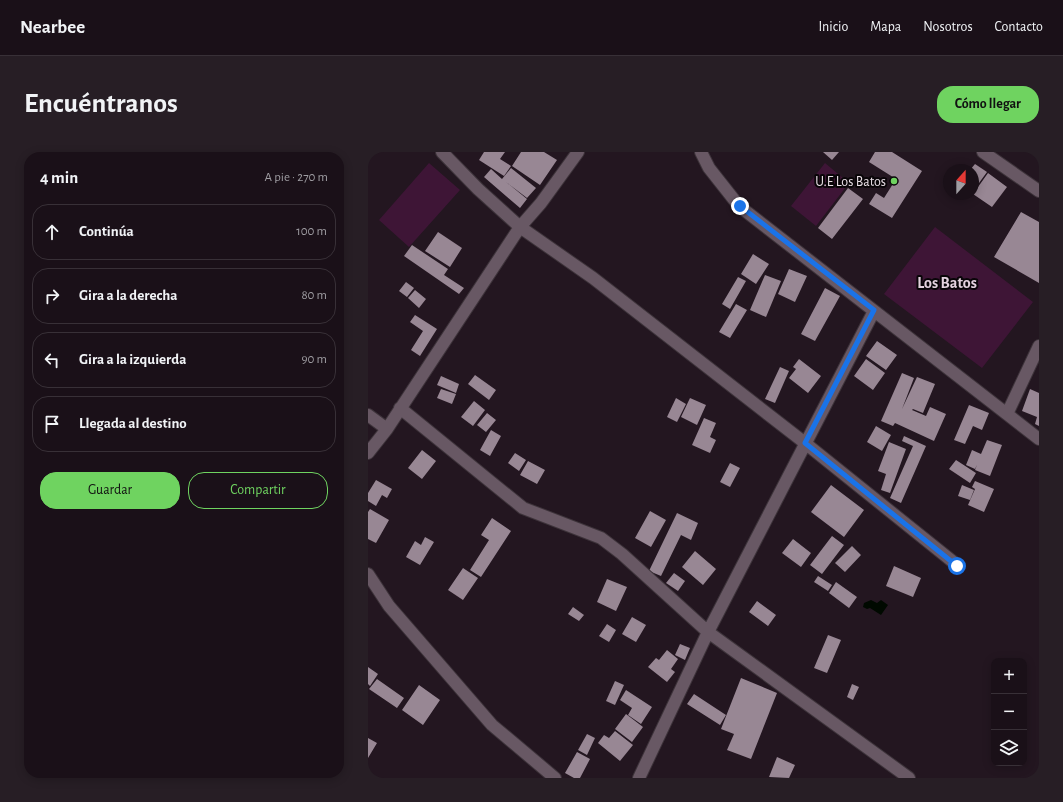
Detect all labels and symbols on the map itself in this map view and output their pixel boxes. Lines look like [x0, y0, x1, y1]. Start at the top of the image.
north arrow [943, 164, 979, 200]
place label: U.E Los Batos [815, 175, 886, 189]
marker: U.E Los Batos [889, 176, 899, 186]
route end [731, 197, 749, 215]
district label: Los Batos [917, 275, 977, 291]
route start [948, 557, 966, 575]

